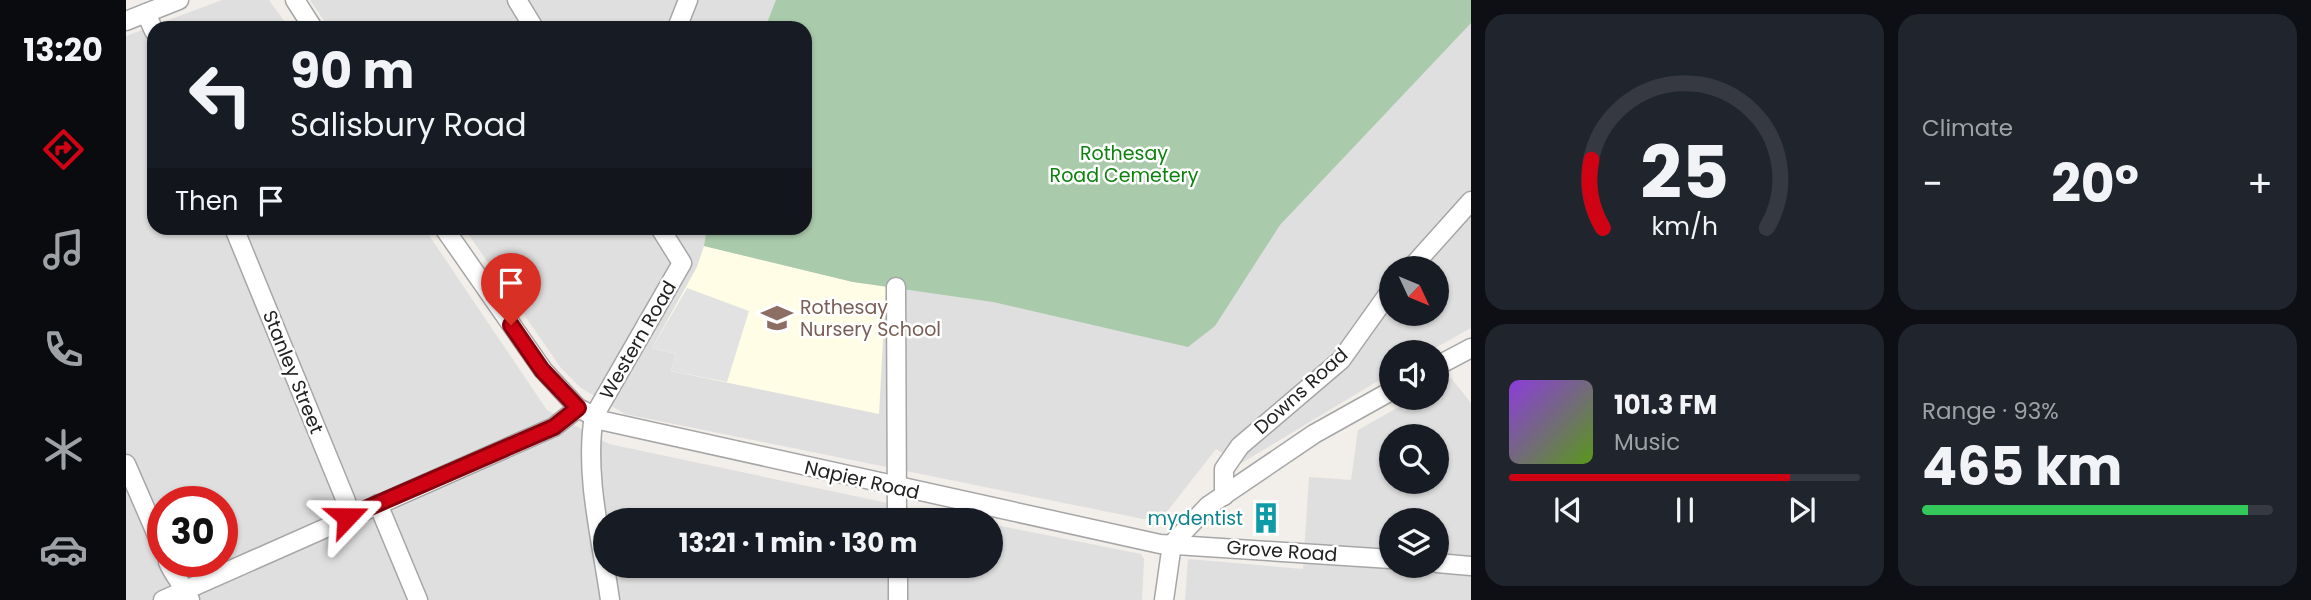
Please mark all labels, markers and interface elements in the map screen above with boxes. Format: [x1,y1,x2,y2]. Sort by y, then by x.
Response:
text: 13:20 [23,27,103,72]
text: 90 m [290,37,414,105]
icon: left [175,49,266,140]
text: Salisbury Road [290,102,527,147]
text: Climate [1922,112,2013,144]
text: 25 [1640,122,1729,223]
icon: directions [39,125,88,174]
park label: Rothesay Road Cemetery [1050,140,1199,189]
text: 20° [2051,147,2139,220]
text: − [1922,157,1943,210]
text: + [2247,157,2273,210]
icon: arrive [252,182,290,220]
text: Then [175,183,238,219]
text: km/h [1651,209,1718,244]
icon: music [39,225,88,274]
pin [481,253,541,325]
north arrow [1379,256,1449,326]
map controls [1379,256,1449,578]
icon: arrive [492,264,530,302]
street label: Western Road [593,276,683,404]
place label: Rothesay Nursery School [800,294,941,343]
school or university icon: Rothesay Nursery School [760,301,794,335]
street label: Stanley Street [256,306,330,438]
icon: phone [39,325,88,374]
button: sound [1379,340,1449,410]
street label: Downs Road [1248,342,1354,440]
text: 101.3 FM [1614,387,1717,423]
text: Range · 93% [1922,395,2059,427]
button: search [1379,424,1449,494]
icon: climate [39,425,88,474]
text: Music [1614,426,1680,458]
text: 465 km [1922,430,2122,503]
street label: Napier Road [802,454,922,506]
position arrow [310,480,384,554]
speed limit sign: 30 [147,486,238,577]
icon: previous [1549,491,1587,529]
icon: pause [1666,491,1704,529]
icon: next [1783,491,1821,529]
building icon: mydentist [1249,501,1283,535]
place label: mydentist [1148,505,1243,532]
button: layers [1379,508,1449,578]
icon: car [39,525,88,574]
text: 13:21 · 1 min · 130 m [679,525,917,561]
street label: Grove Road [1226,534,1338,568]

